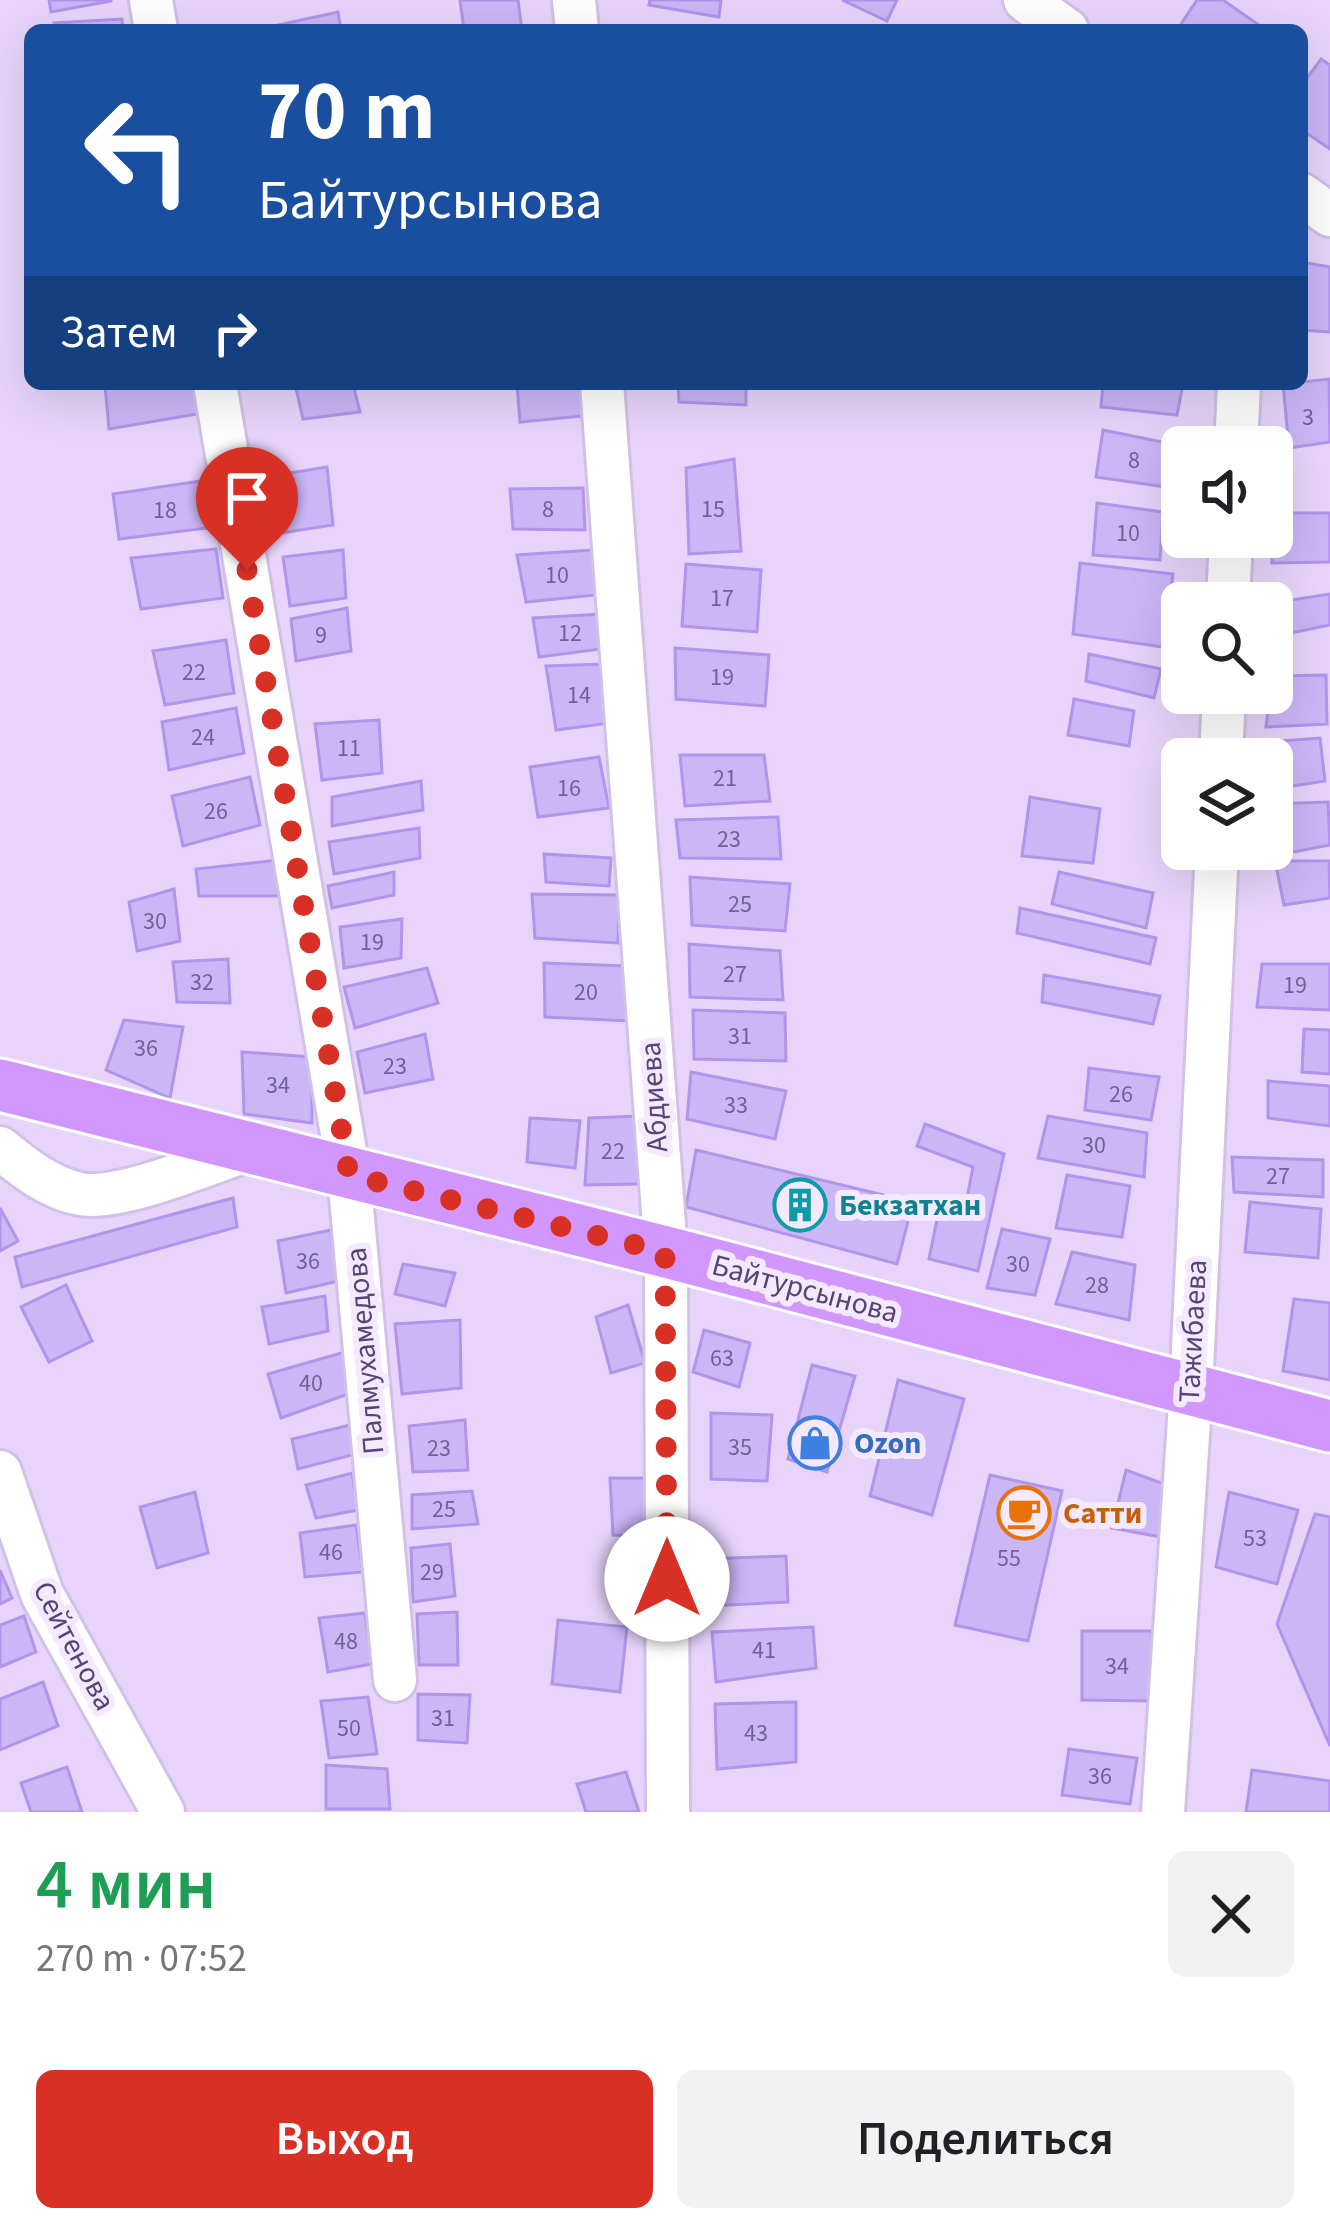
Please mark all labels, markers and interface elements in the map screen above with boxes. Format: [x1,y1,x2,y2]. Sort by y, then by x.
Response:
text: 70 m [258,52,436,172]
icon: left [60,72,216,228]
text: Байтурсынова [258,163,602,240]
icon: right [202,300,268,366]
text: Затем [60,301,178,365]
house number: 3 [1302,400,1314,435]
map controls [1161,426,1293,870]
button: sound [1161,426,1293,558]
house number: 8 [1128,443,1140,478]
pin [196,447,298,570]
icon: arrive [214,465,280,531]
house number: 8 [542,492,554,527]
house number: 15 [701,492,725,527]
house number: 18 [153,493,177,528]
house number: 10 [1116,516,1140,551]
house number: 10 [545,558,569,593]
house number: 17 [710,581,734,616]
button: search [1161,582,1293,714]
house number: 12 [558,616,582,651]
house number: 9 [315,618,327,653]
house number: 22 [182,655,206,690]
house number: 19 [710,660,734,695]
house number: 14 [567,678,591,713]
house number: 24 [191,720,215,755]
house number: 11 [337,731,361,766]
button: layers [1161,738,1293,870]
house number: 21 [713,761,737,796]
house number: 16 [557,771,581,806]
house number: 26 [204,794,228,829]
house number: 23 [717,822,741,857]
house number: 25 [728,887,752,922]
house number: 30 [143,904,167,939]
house number: 19 [360,925,384,960]
house number: 27 [723,957,747,992]
house number: 32 [190,965,214,1000]
house number: 19 [1283,968,1307,1003]
house number: 20 [574,975,598,1010]
house number: 31 [728,1019,752,1054]
house number: 36 [134,1031,158,1066]
street label: Абдиева [629,1040,679,1154]
house number: 23 [383,1049,407,1084]
house number: 34 [266,1068,290,1103]
house number: 26 [1109,1077,1133,1112]
house number: 33 [724,1088,748,1123]
house number: 30 [1082,1128,1106,1163]
house number: 22 [601,1134,625,1169]
house number: 27 [1266,1159,1290,1194]
building icon: Бекзатхан [772,1177,828,1233]
place label: Бекзатхан [839,1184,981,1227]
street label: Байтурсынова [707,1243,903,1335]
house number: 36 [296,1244,320,1279]
street label: Палмухамедова [335,1246,395,1456]
house number: 30 [1006,1247,1030,1282]
street label: Тажибаева [1168,1258,1218,1404]
house number: 28 [1085,1268,1109,1303]
house number: 63 [710,1341,734,1376]
house number: 40 [299,1366,323,1401]
shop icon: Ozon [787,1415,843,1471]
place label: Ozon [854,1422,921,1465]
house number: 35 [728,1430,752,1465]
house number: 23 [427,1431,451,1466]
cafe icon: Сатти [996,1485,1052,1541]
house number: 25 [432,1492,456,1527]
place label: Сатти [1063,1492,1142,1535]
position arrow [604,1516,730,1642]
house number: 53 [1243,1521,1267,1556]
house number: 46 [319,1535,343,1570]
house number: 55 [997,1541,1021,1576]
house number: 29 [420,1555,444,1590]
street label: Сейтенова [22,1574,126,1718]
house number: 48 [334,1624,358,1659]
house number: 41 [752,1633,776,1668]
house number: 34 [1105,1649,1129,1684]
house number: 31 [431,1701,455,1736]
house number: 50 [337,1711,361,1746]
house number: 43 [744,1716,768,1751]
house number: 36 [1088,1759,1112,1794]
text: 4 мин [36,1834,216,1937]
button: close [1168,1851,1294,1977]
text: 270 m · 07:52 [36,1931,247,1987]
button: Выход [36,2070,653,2208]
button: Поделиться [677,2070,1294,2208]

